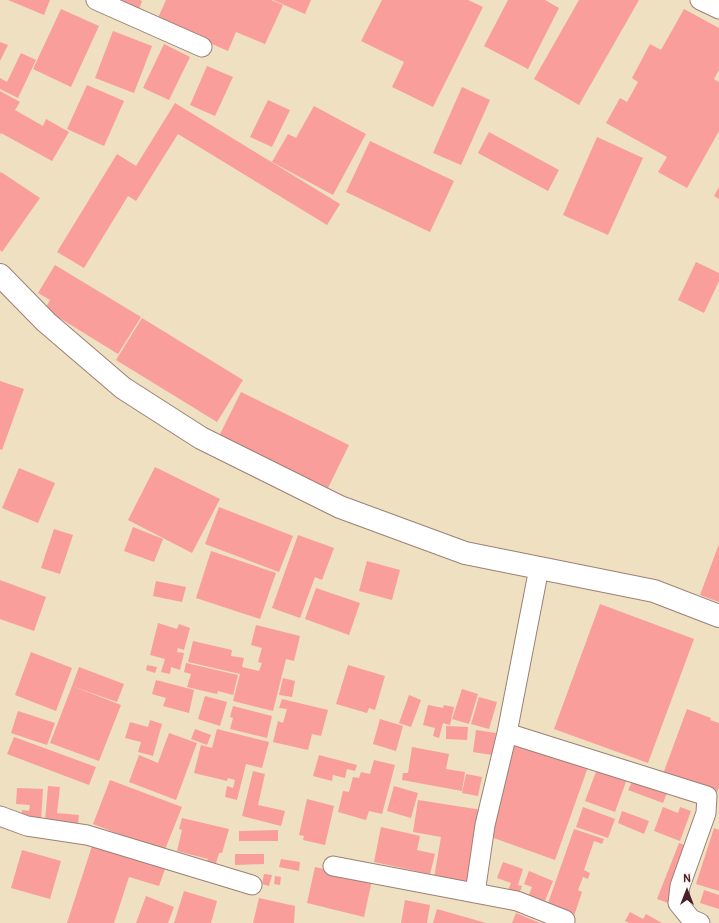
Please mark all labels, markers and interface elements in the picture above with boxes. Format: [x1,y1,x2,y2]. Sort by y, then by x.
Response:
north arrow [667,871,707,911]
text: N [683,872,691,885]

